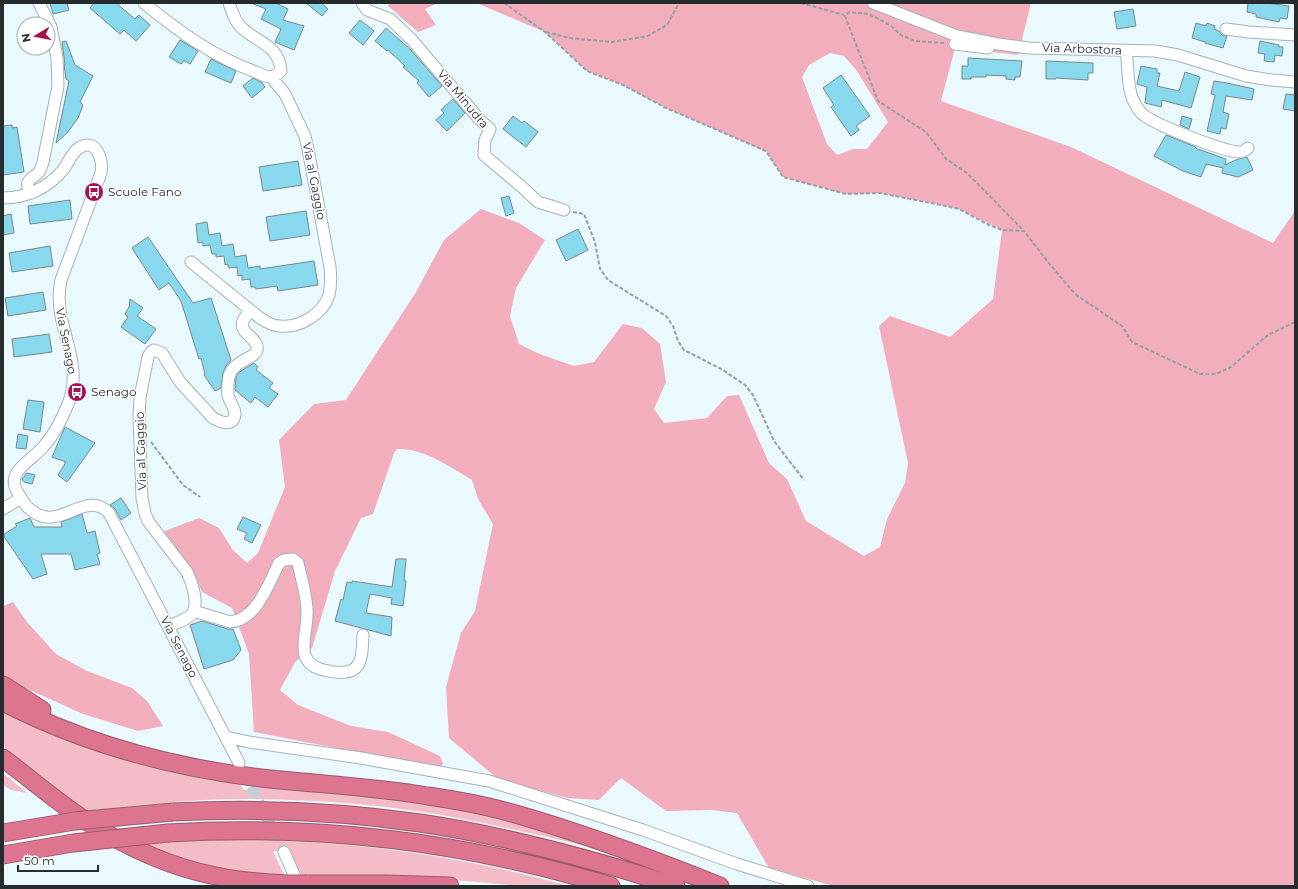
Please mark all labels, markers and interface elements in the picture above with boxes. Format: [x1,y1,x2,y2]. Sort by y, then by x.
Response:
north arrow [16,16,56,56]
text: N [18,32,34,43]
street label: Via Arbostora [1042,40,1122,57]
street label: Via Minudra [434,66,492,131]
street label: Via al Gaggio [300,141,329,221]
bus stop icon: Scuole Fano [83,181,105,203]
place label: Scuole Fano [108,184,181,199]
street label: Via Senago [53,306,80,375]
bus stop icon: Senago [66,381,88,403]
place label: Senago [91,384,137,399]
street label: Via al Gaggio [132,411,149,491]
street label: Via Senago [158,613,201,680]
scale bar [18,847,98,873]
text: 50 m [24,853,55,868]

